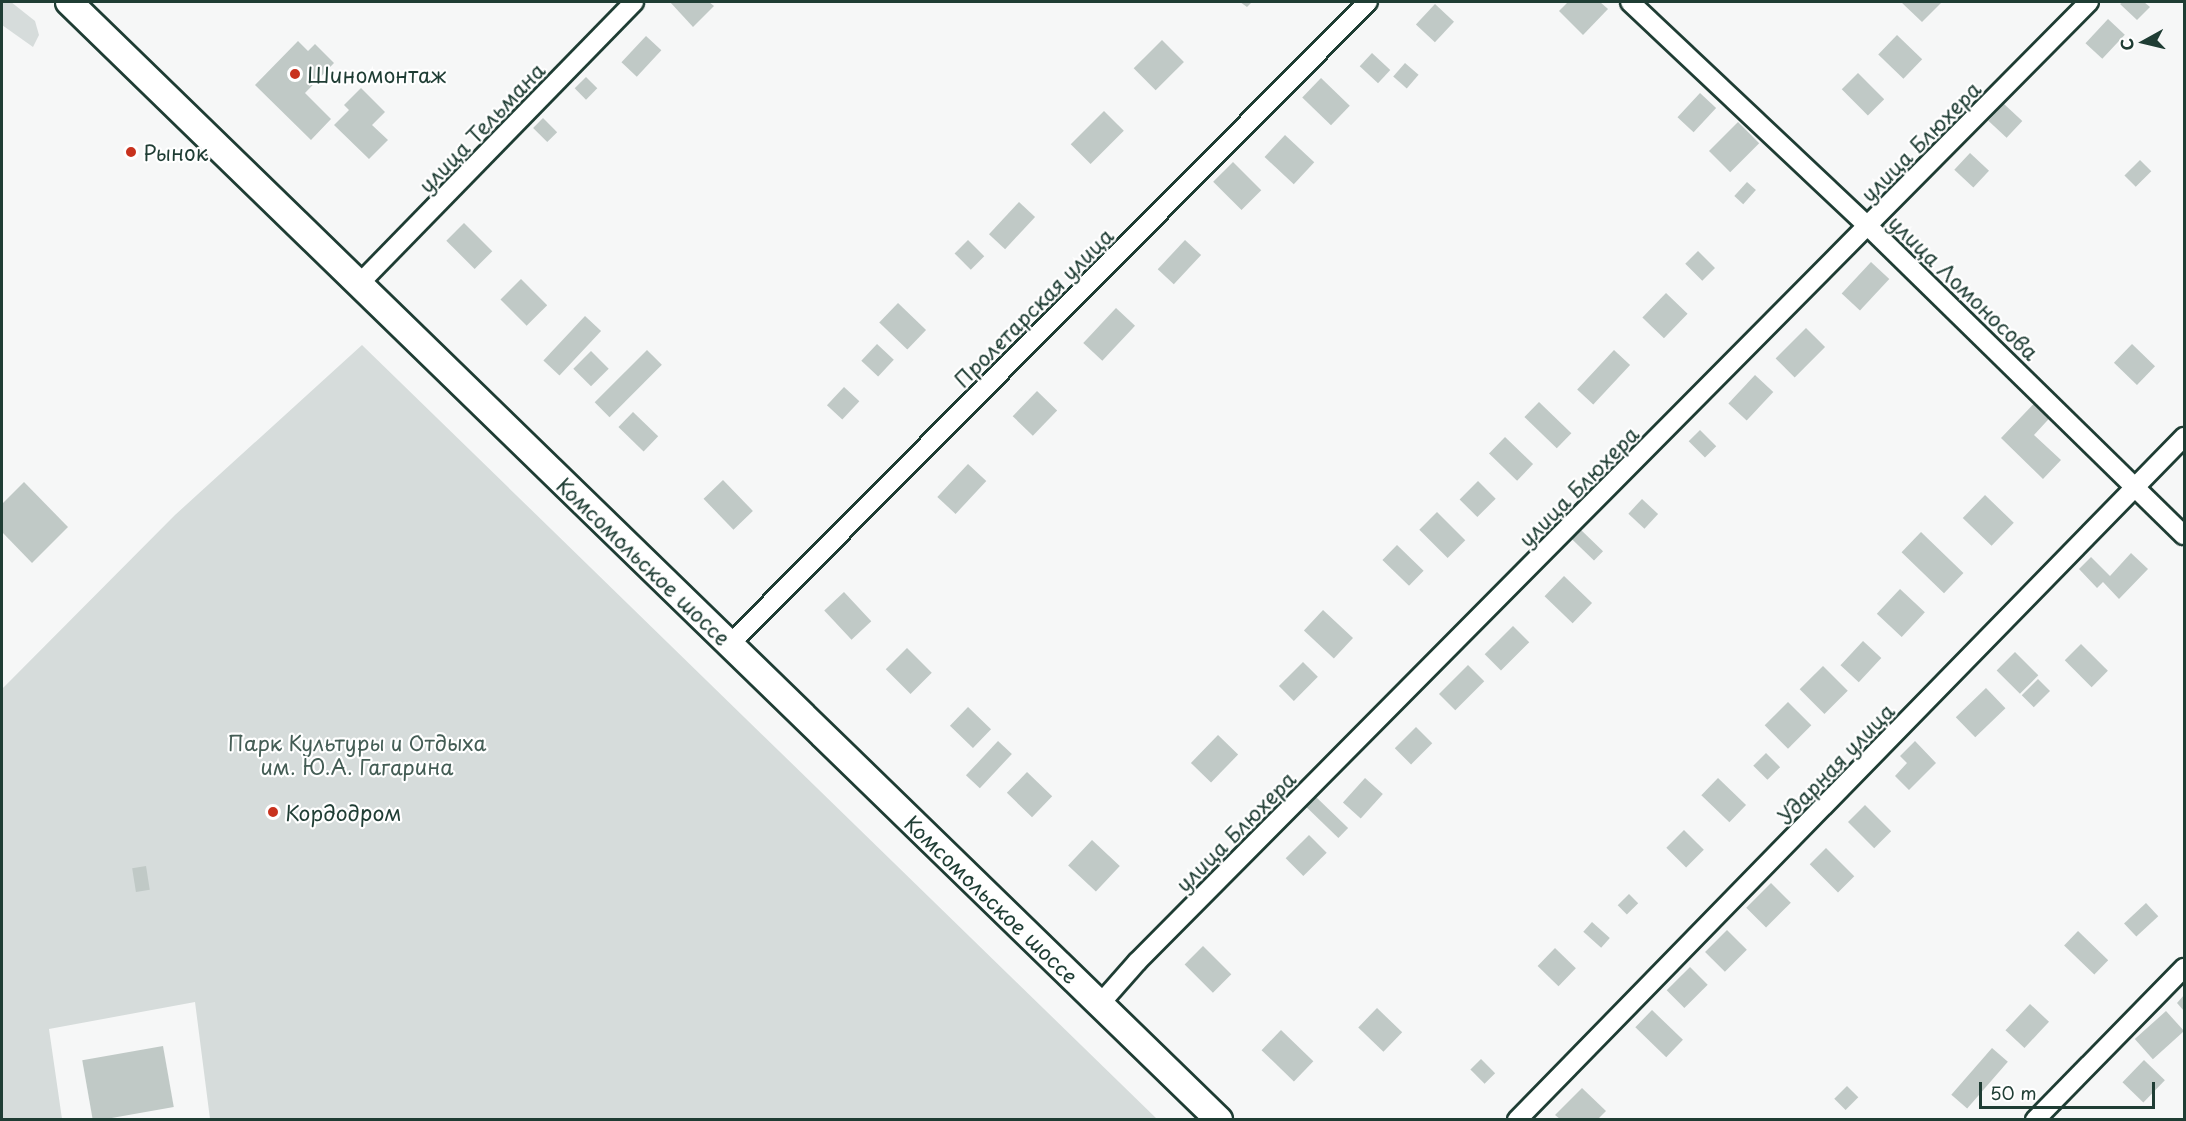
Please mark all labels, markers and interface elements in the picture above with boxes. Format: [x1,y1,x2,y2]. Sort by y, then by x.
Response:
north arrow [2114,12,2174,72]
text: С [2113,37,2139,52]
street label: улица Тельмана [412,56,550,198]
place label: Шиномонтаж [307,61,446,87]
marker: Шиномонтаж [288,67,302,81]
street label: улица Блюхера [1854,75,1986,207]
place label: Рынок [143,139,208,165]
marker: Рынок [124,145,138,159]
street label: улица Ломоносова [1884,209,2044,365]
street label: Пролетарская улица [948,222,1118,392]
street label: улица Блюхера [1512,420,1644,552]
street label: Комсомольское шоссе [552,472,736,650]
street label: Ударная улица [1771,697,1899,829]
park label: Парк Культуры и Отдыха им. Ю.А. Гагарина [226,729,488,779]
street label: улица Блюхера [1169,765,1301,897]
place label: Кордодром [285,799,402,825]
marker: Кордодром [266,805,280,819]
street label: Комсомольское шоссе [900,810,1084,988]
scale bar [1982,1070,2158,1108]
text: 50 m [1990,1079,2037,1106]

